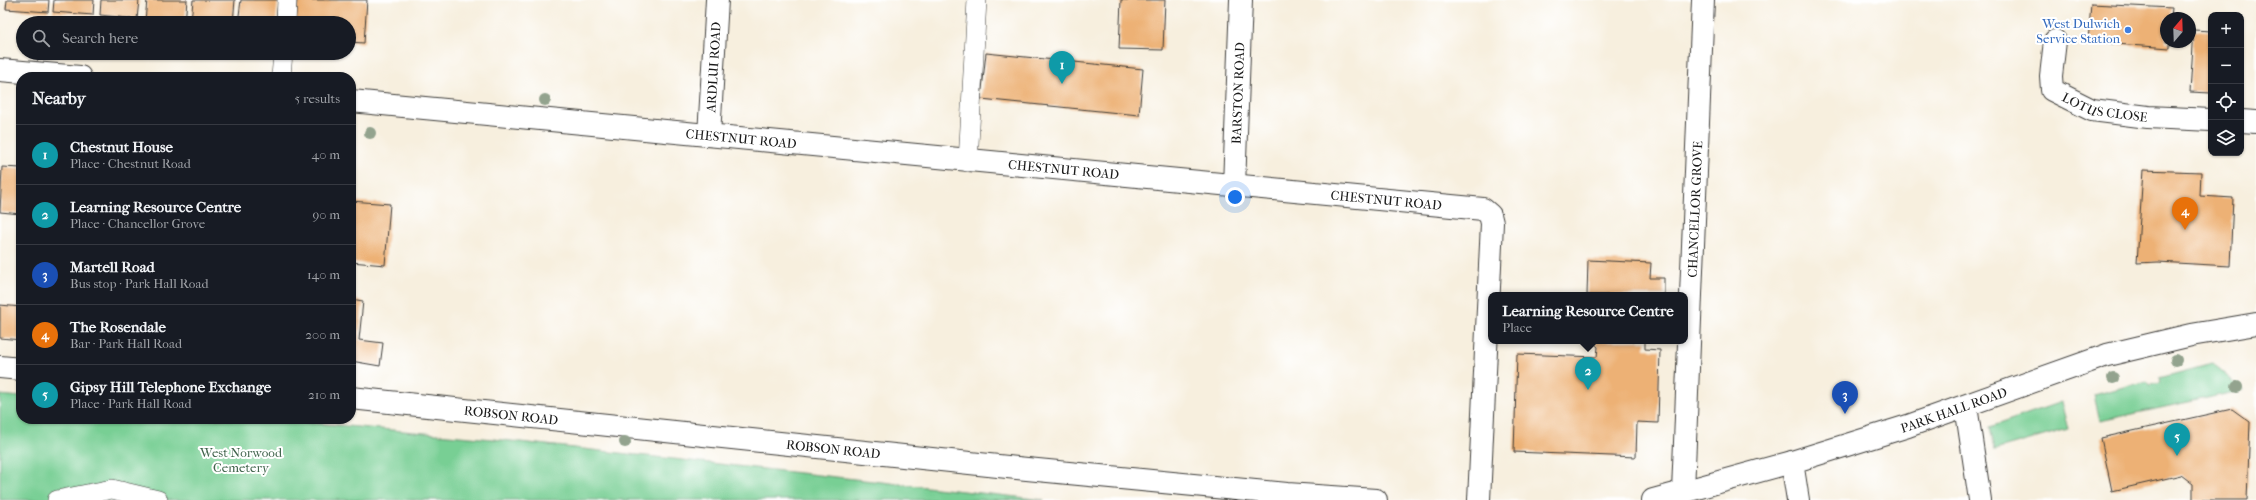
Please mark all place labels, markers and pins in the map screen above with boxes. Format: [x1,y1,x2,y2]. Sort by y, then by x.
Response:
place label: West Dulwich Service Station [2036,16,2121,46]
marker: West Dulwich Service Station [2123,25,2133,35]
pin: 1 [1049,51,1075,84]
pin: 4 [2172,197,2198,230]
pin: 2 [1575,357,1601,390]
pin: 3 [1832,381,1858,414]
pin: 5 [2164,423,2190,456]

